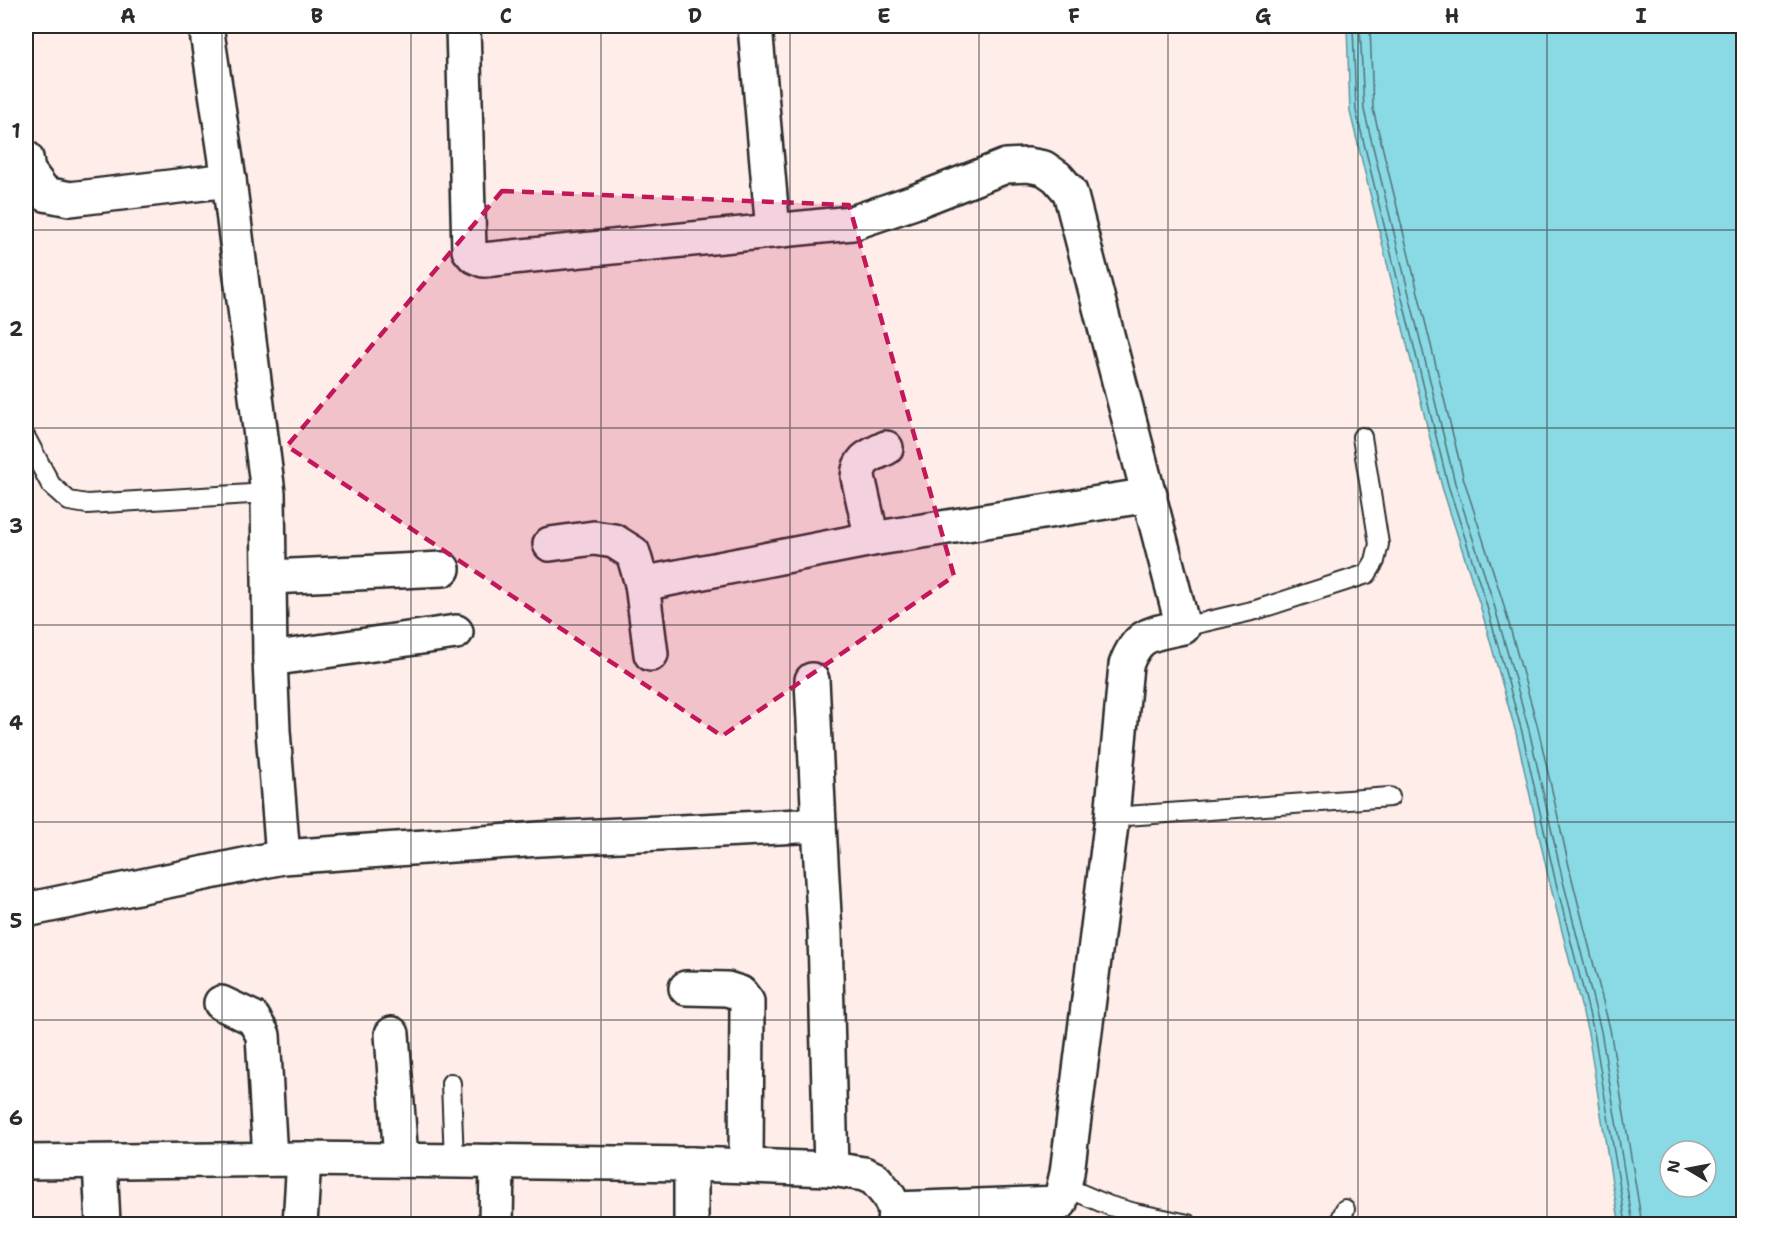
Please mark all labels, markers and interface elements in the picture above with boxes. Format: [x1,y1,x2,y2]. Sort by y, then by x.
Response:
text: A [120,3,136,29]
text: B [311,3,323,29]
text: C [500,3,512,29]
text: D [688,3,702,29]
text: E [877,3,891,29]
text: F [1068,3,1080,29]
text: G [1255,3,1271,29]
text: H [1445,3,1459,29]
text: I [1635,3,1647,29]
text: 1 [11,118,21,144]
text: 2 [9,316,23,342]
text: 3 [9,513,23,539]
text: 4 [9,710,23,736]
text: 5 [10,908,22,934]
text: 6 [9,1105,23,1131]
north arrow [1658,1139,1718,1199]
text: N [1662,1158,1685,1175]

